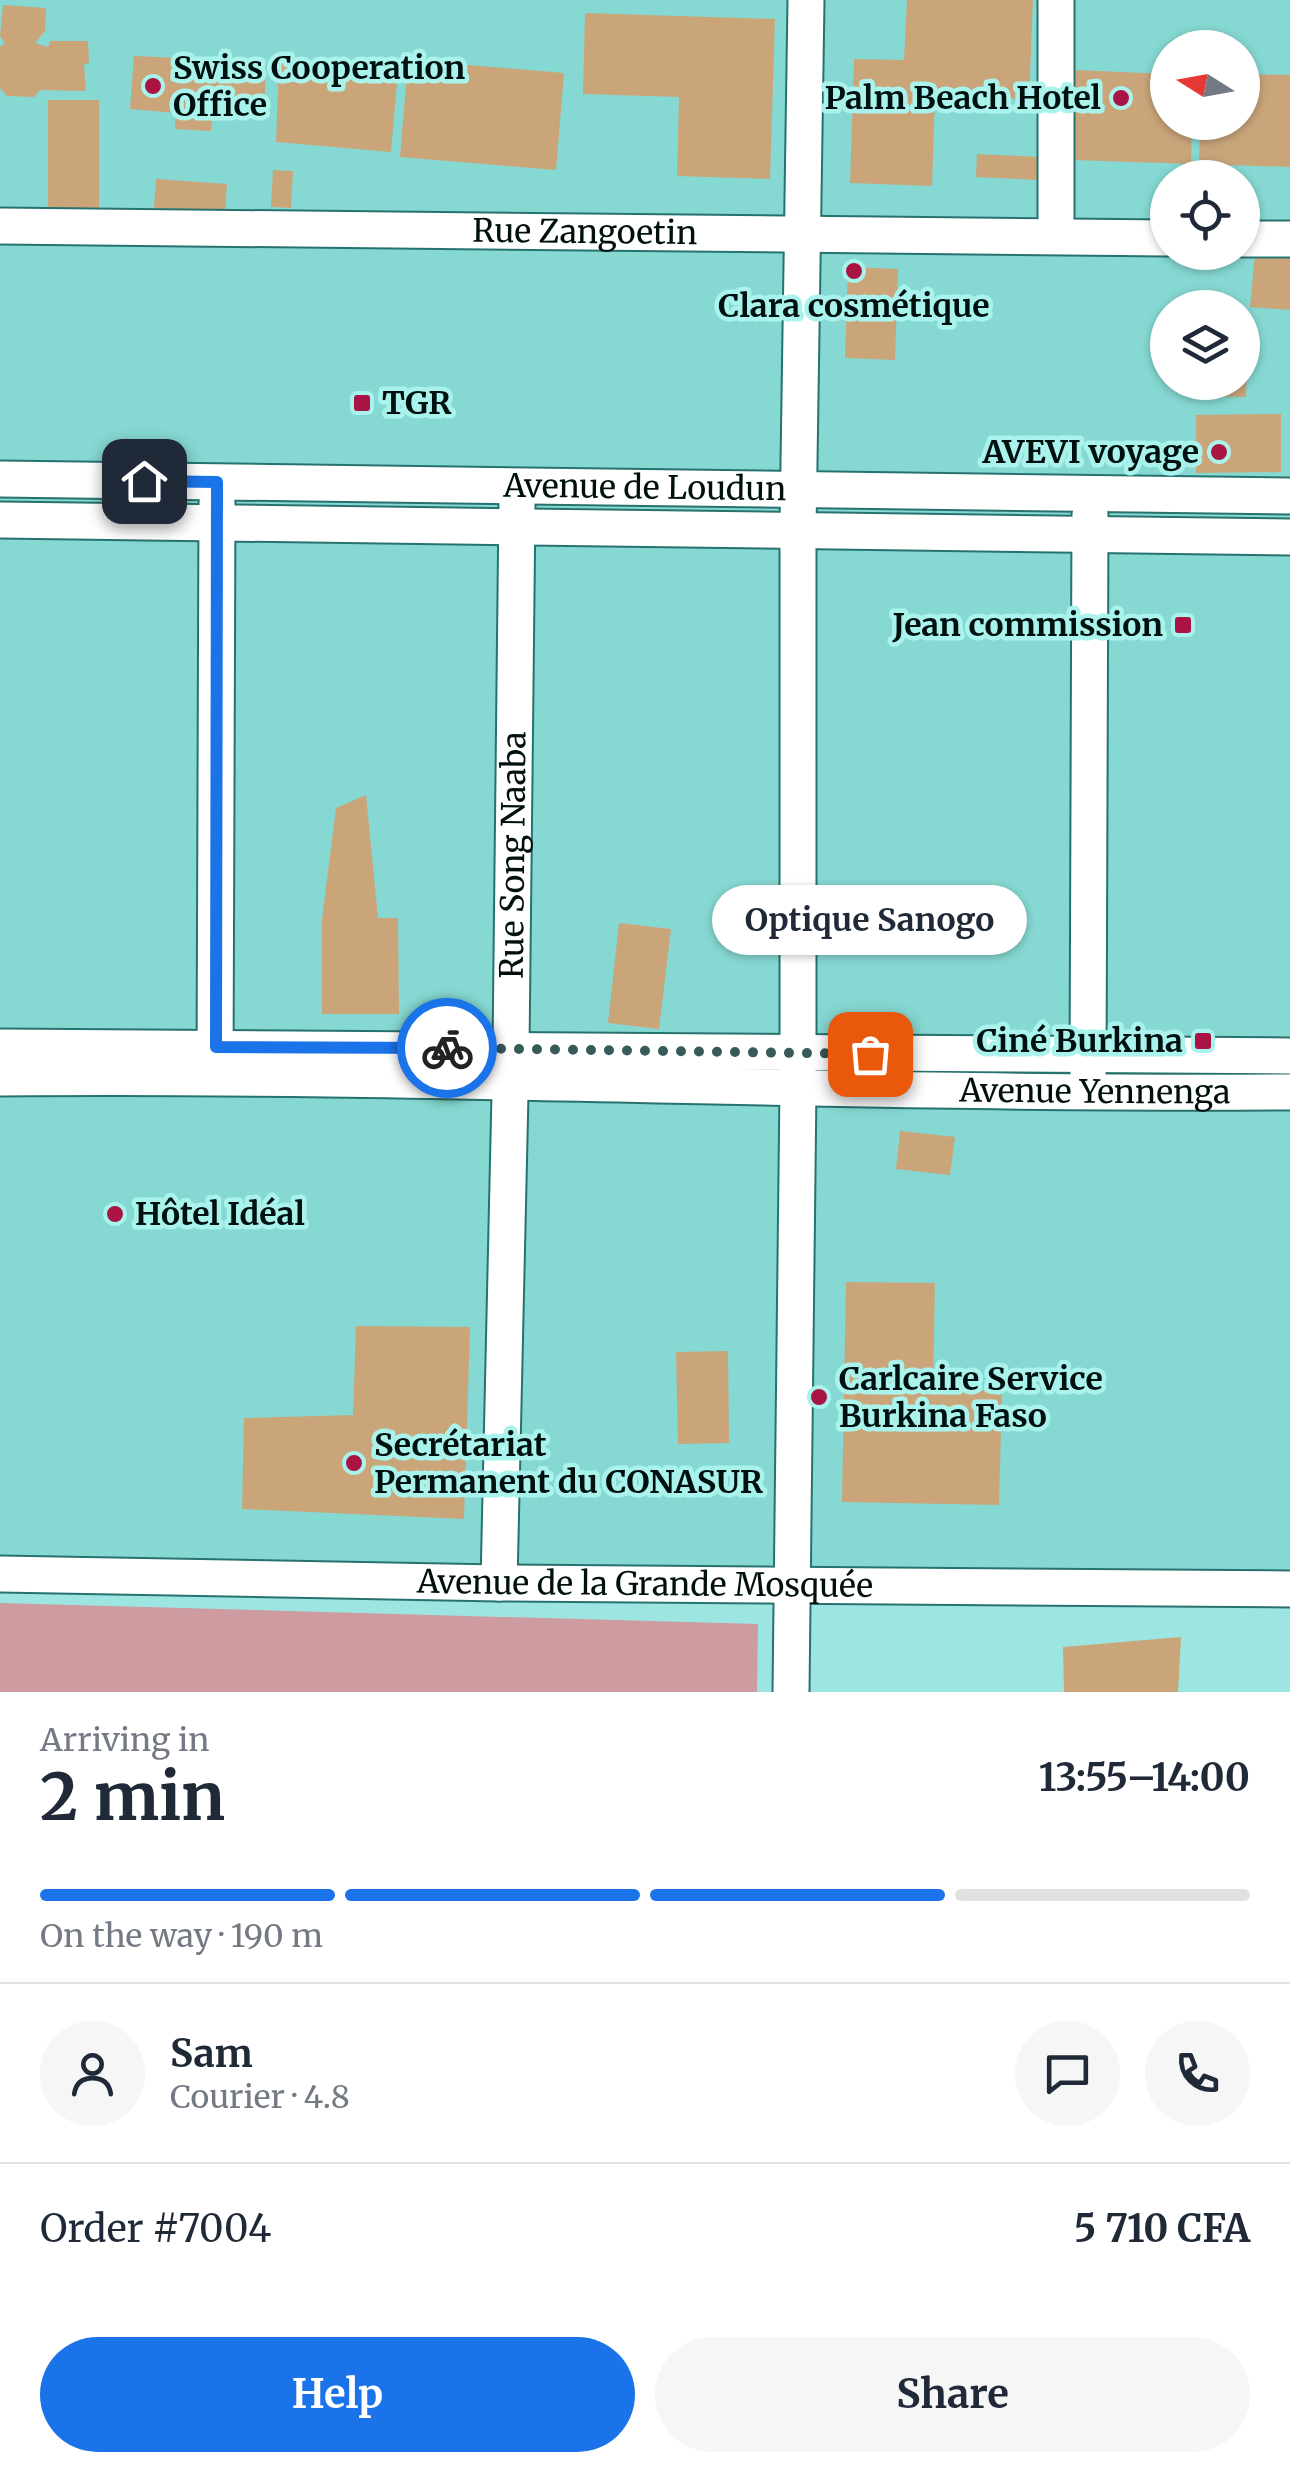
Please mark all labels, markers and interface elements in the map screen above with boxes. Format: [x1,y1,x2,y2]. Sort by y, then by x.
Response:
north arrow [1150,30,1260,140]
map controls [1150,30,1260,400]
place label: Swiss Cooperation Office [173,48,466,125]
marker: Swiss Cooperation Office [142,75,164,97]
place label: Palm Beach Hotel [824,78,1101,118]
marker: Palm Beach Hotel [1110,87,1132,109]
button: locate [1150,160,1260,270]
street label: Rue Zangoetin [472,211,698,253]
marker: Clara cosmétique [843,260,865,282]
place label: Clara cosmétique [718,286,990,326]
button: layers [1150,290,1260,400]
place label: TGR [382,383,452,423]
marker: TGR [351,392,373,414]
place label: AVEVI voyage [981,432,1199,472]
pin [102,439,187,524]
marker: AVEVI voyage [1208,441,1230,463]
icon: home [117,454,172,509]
street label: Avenue de Loudun [502,466,787,509]
place label: Jean commission [891,605,1163,645]
marker: Jean commission [1172,614,1194,636]
street label: Rue Song Naaba [492,731,534,979]
callout: Optique Sanogo [712,884,1028,954]
text: Optique Sanogo [745,900,994,940]
courier [397,998,497,1098]
pin [828,1012,913,1097]
icon: bike [420,1021,475,1076]
place label: Ciné Burkina [977,1021,1183,1061]
icon: bag [843,1027,898,1082]
marker: Ciné Burkina [1192,1030,1214,1052]
street label: Avenue Yennenga [958,1070,1230,1112]
place label: Hôtel Idéal [135,1194,305,1234]
marker: Hôtel Idéal [104,1203,126,1225]
place label: Carlcaire Service Burkina Faso [839,1359,1103,1436]
marker: Carlcaire Service Burkina Faso [808,1386,830,1408]
place label: Secrétariat Permanent du CONASUR [374,1425,764,1502]
marker: Secrétariat Permanent du CONASUR [343,1452,365,1474]
street label: Avenue de la Grande Mosquée [415,1562,873,1606]
text: Arriving in [40,1720,209,1760]
text: 13:55–14:00 [1039,1754,1250,1801]
text: 2 min [40,1756,225,1838]
text: On the way · 190 m [40,1916,323,1956]
button: person [40,2021,145,2126]
button: chat [1015,2021,1120,2126]
button: phone [1145,2021,1250,2126]
text: Sam [170,2030,253,2077]
text: Courier · 4.8 [170,2077,350,2117]
text: Order #7004 [40,2205,271,2252]
text: 5 710 CFA [1074,2205,1250,2252]
button: Help [40,2337,635,2452]
button: Share [655,2337,1250,2452]

